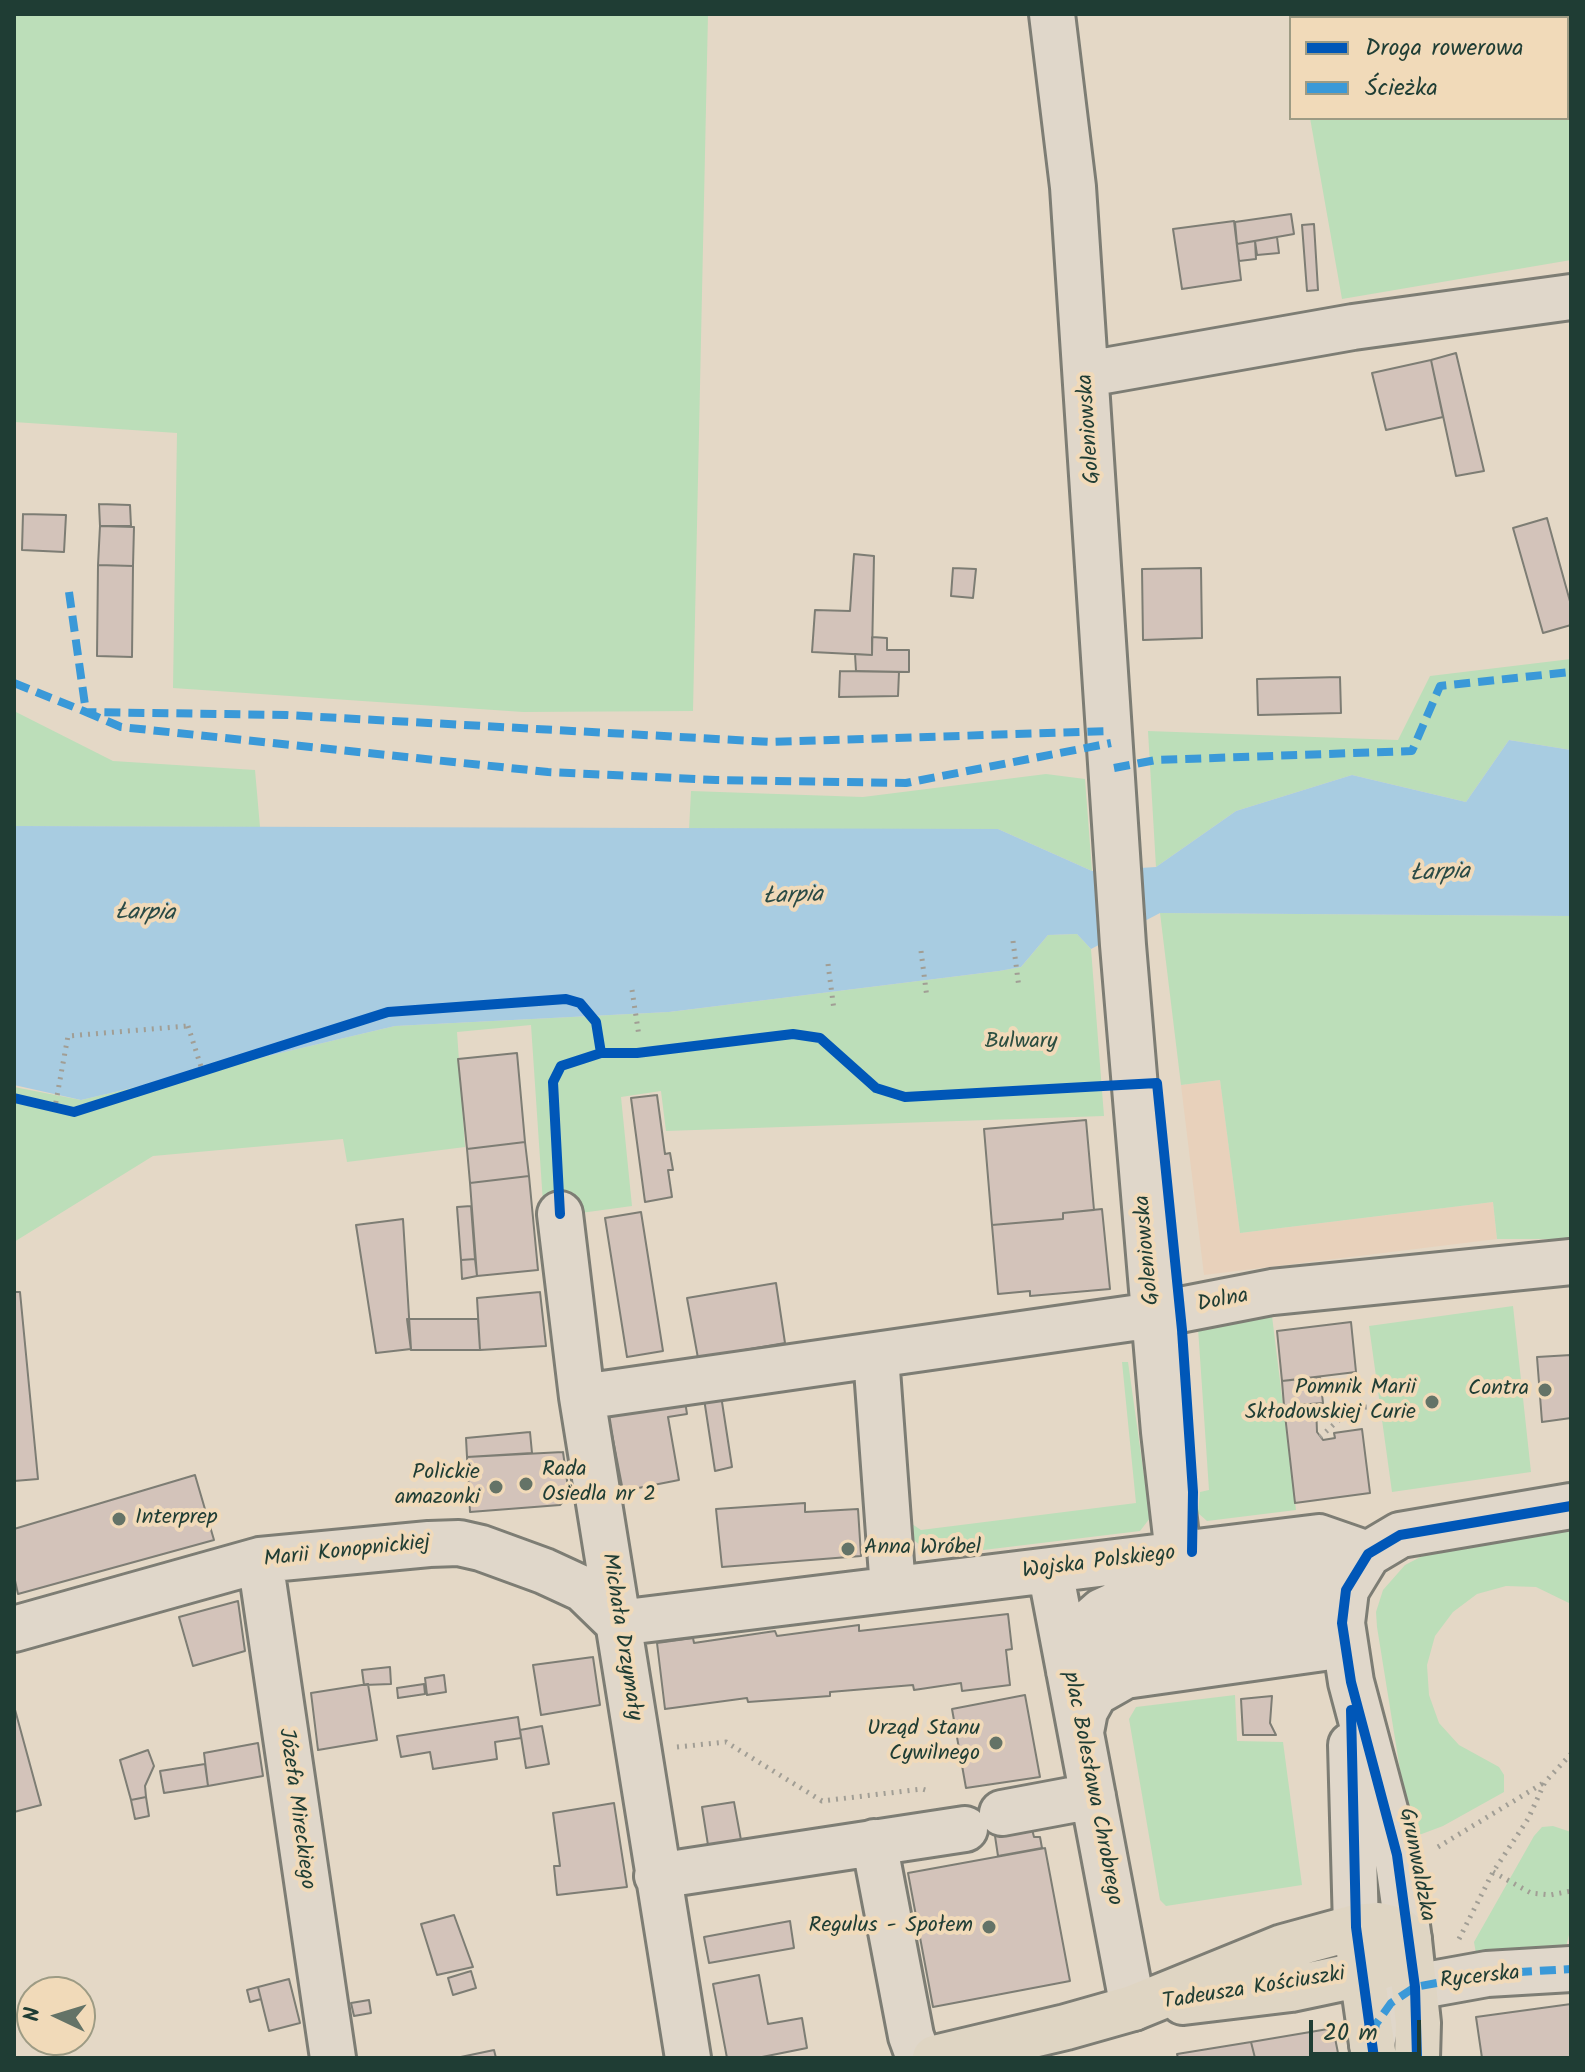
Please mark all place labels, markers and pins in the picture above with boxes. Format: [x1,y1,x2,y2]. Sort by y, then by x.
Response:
place label: Pomnik Marii Skłodowskiej Curie [1245,1376,1416,1428]
place label: Contra [1468,1377,1529,1403]
marker: Contra [1536,1381,1554,1399]
marker: Pomnik Marii Skłodowskiej Curie [1423,1393,1441,1411]
place label: Rada Osiedla nr 2 [542,1458,656,1510]
place label: Polickie amazonki [395,1461,480,1512]
marker: Rada Osiedla nr 2 [517,1475,535,1493]
marker: Polickie amazonki [487,1478,505,1496]
place label: Interprep [135,1506,217,1532]
marker: Interprep [110,1510,128,1528]
place label: Anna Wróbel [864,1536,981,1562]
marker: Anna Wróbel [839,1540,857,1558]
place label: Urząd Stanu Cywilnego [867,1717,980,1768]
marker: Urząd Stanu Cywilnego [987,1734,1005,1752]
place label: Regulus - Społem [809,1914,973,1940]
marker: Regulus - Społem [980,1918,998,1936]

